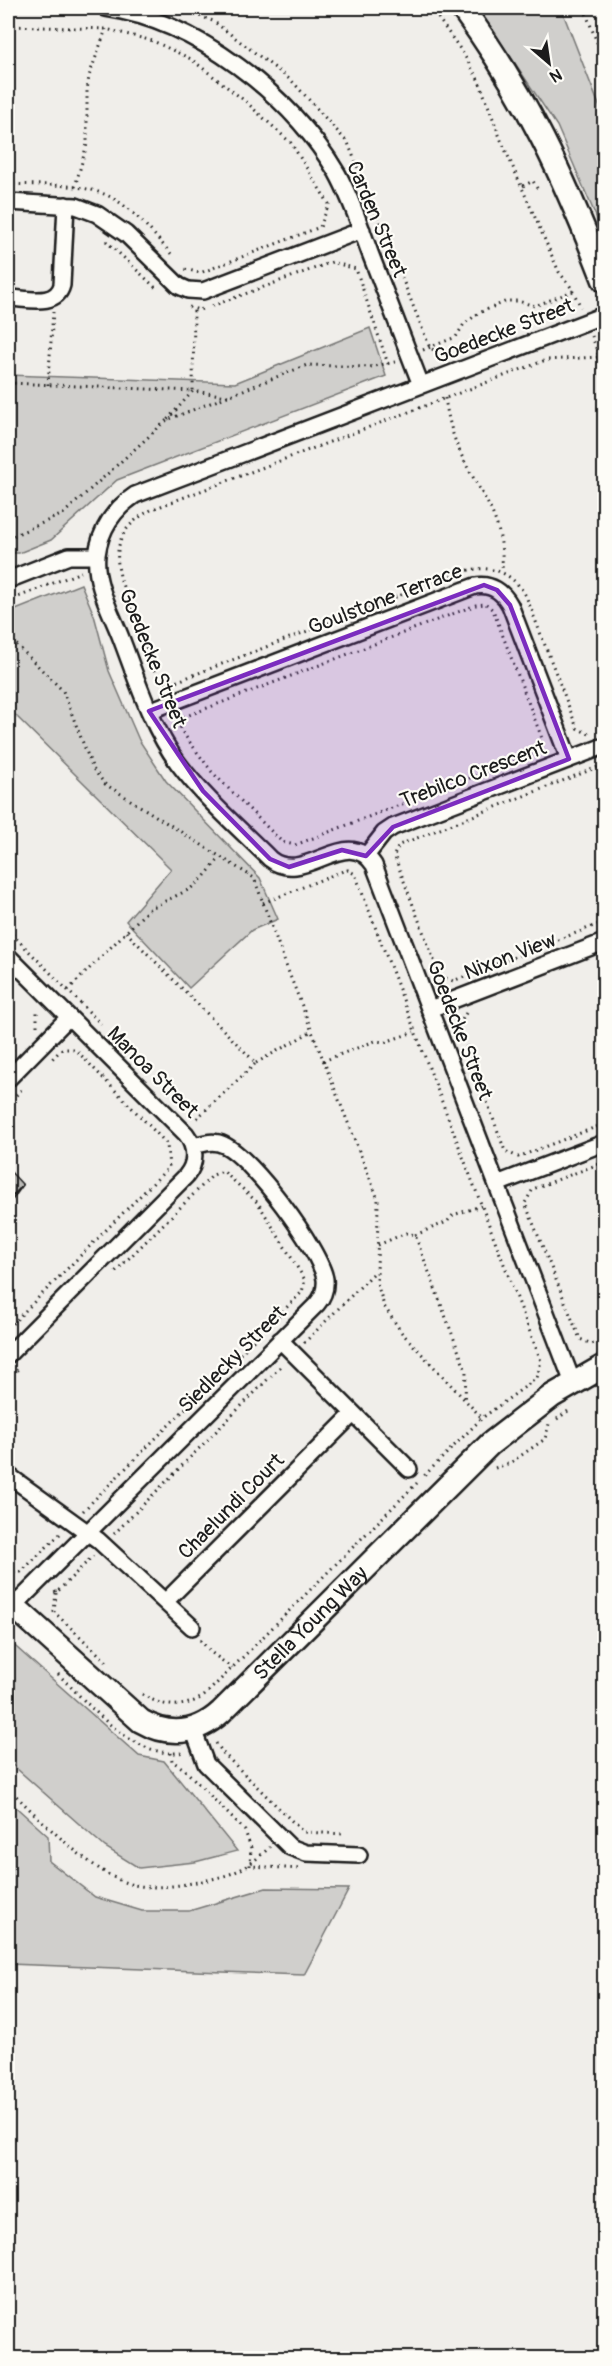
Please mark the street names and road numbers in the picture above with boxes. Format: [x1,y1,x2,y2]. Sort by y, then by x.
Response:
street label: Carden Street [340,157,413,282]
street label: Goedecke Street [430,292,578,371]
street label: Goulstone Terrace [304,557,467,641]
street label: Goedecke Street [112,585,193,732]
street label: Trebilco Crescent [396,734,551,815]
street label: Nixon View [460,927,560,986]
street label: Goedecke Street [420,956,499,1104]
street label: Manoa Street [101,1021,205,1124]
street label: Siedlecky Street [173,1299,292,1419]
street label: Chaelundi Court [172,1447,291,1565]
street label: Stella Young Way [248,1560,374,1686]

